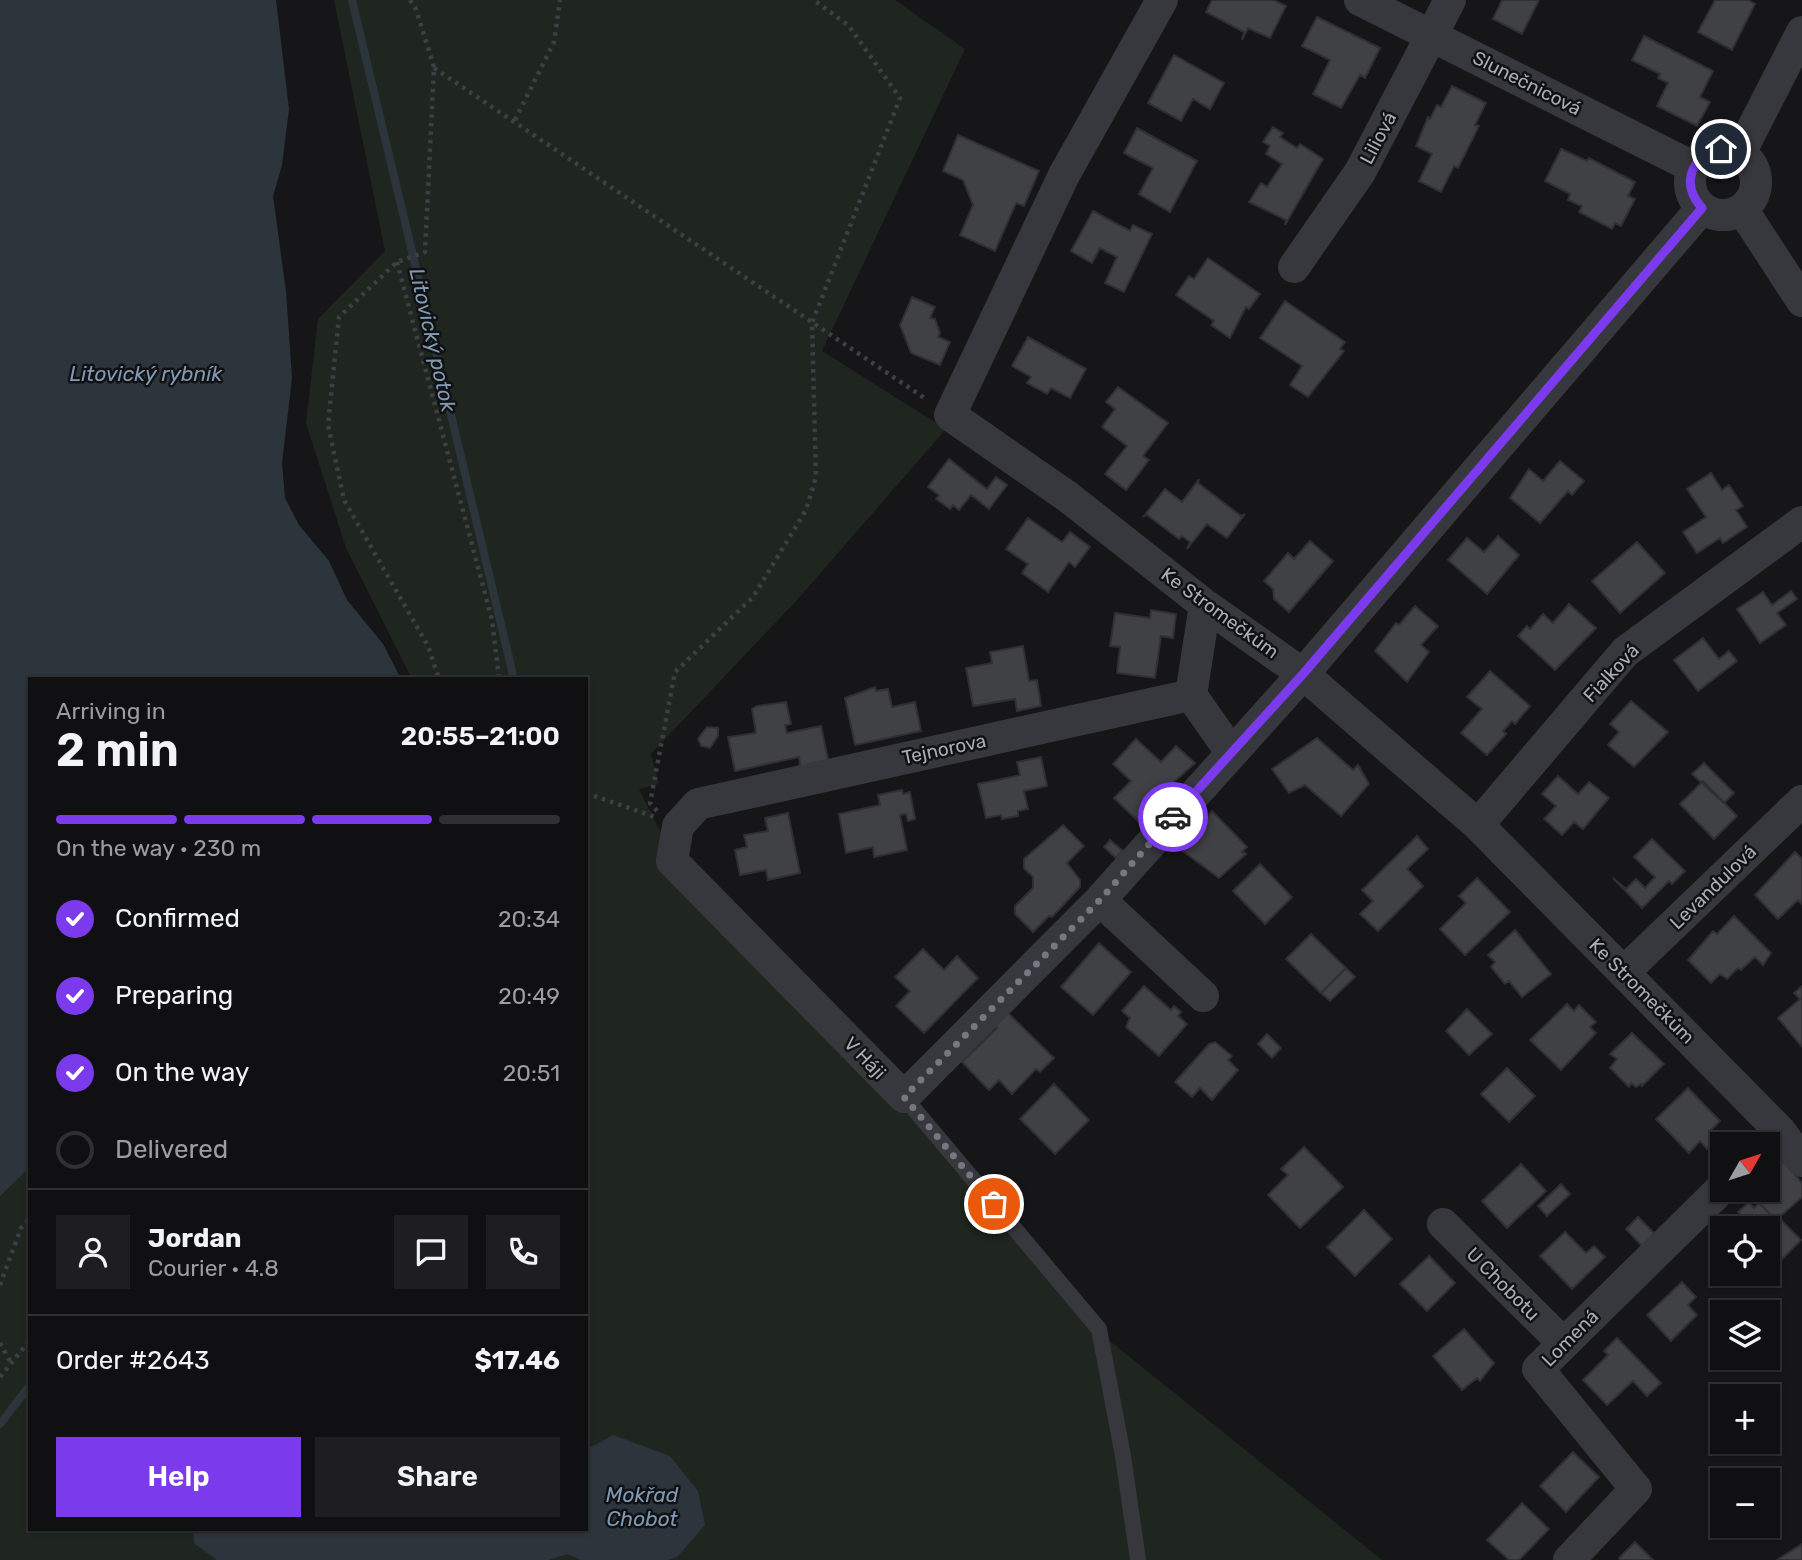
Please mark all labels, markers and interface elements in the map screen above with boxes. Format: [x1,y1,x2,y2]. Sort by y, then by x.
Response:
street label: Slunečnicová [1469,46,1585,120]
street label: Liliová [1355,108,1401,168]
pin [1691,119,1751,179]
icon: home [1702,130,1740,168]
water label: Litovický potok [404,266,462,416]
water label: Litovický rybník [70,361,224,386]
street label: Ke Stromečkům [1157,563,1283,663]
street label: Fialková [1578,639,1644,707]
text: Arriving in [56,697,166,725]
text: 20:55–21:00 [401,721,560,752]
text: 2 min [56,723,179,778]
street label: Tejnorova [900,729,988,769]
courier [1138,782,1208,852]
icon: car [1154,798,1192,836]
text: On the way · 230 m [56,834,261,862]
street label: Levandulová [1665,840,1761,934]
icon: check [56,900,94,938]
text: Confirmed [115,903,240,934]
text: 20:34 [498,905,560,933]
street label: Ke Stromečkům [1585,934,1699,1048]
icon: check [56,977,94,1015]
text: Preparing [115,980,233,1011]
text: 20:49 [498,982,560,1010]
street label: V Háji [839,1032,891,1084]
icon: check [56,1054,94,1092]
text: On the way [115,1057,249,1088]
text: 20:51 [503,1059,560,1087]
north arrow [1710,1132,1780,1202]
map controls [1710,1132,1780,1538]
text: Delivered [115,1134,228,1165]
pin [964,1174,1024,1234]
icon: bag [975,1185,1013,1223]
button: person [56,1215,130,1289]
button: chat [394,1215,468,1289]
button: phone [486,1215,560,1289]
button: locate [1710,1216,1780,1286]
text: Jordan [148,1223,241,1254]
street label: U Chobotu [1462,1243,1544,1325]
text: Courier · 4.8 [148,1254,279,1282]
button: layers [1710,1300,1780,1370]
street label: Lomená [1537,1305,1603,1371]
text: Order #2643 [56,1345,210,1376]
text: $17.46 [474,1345,560,1376]
button: + [1710,1384,1780,1454]
button: Help [56,1437,301,1517]
button: Share [315,1437,560,1517]
button: − [1710,1468,1780,1538]
water label: Mokřad Chobot [606,1482,679,1531]

